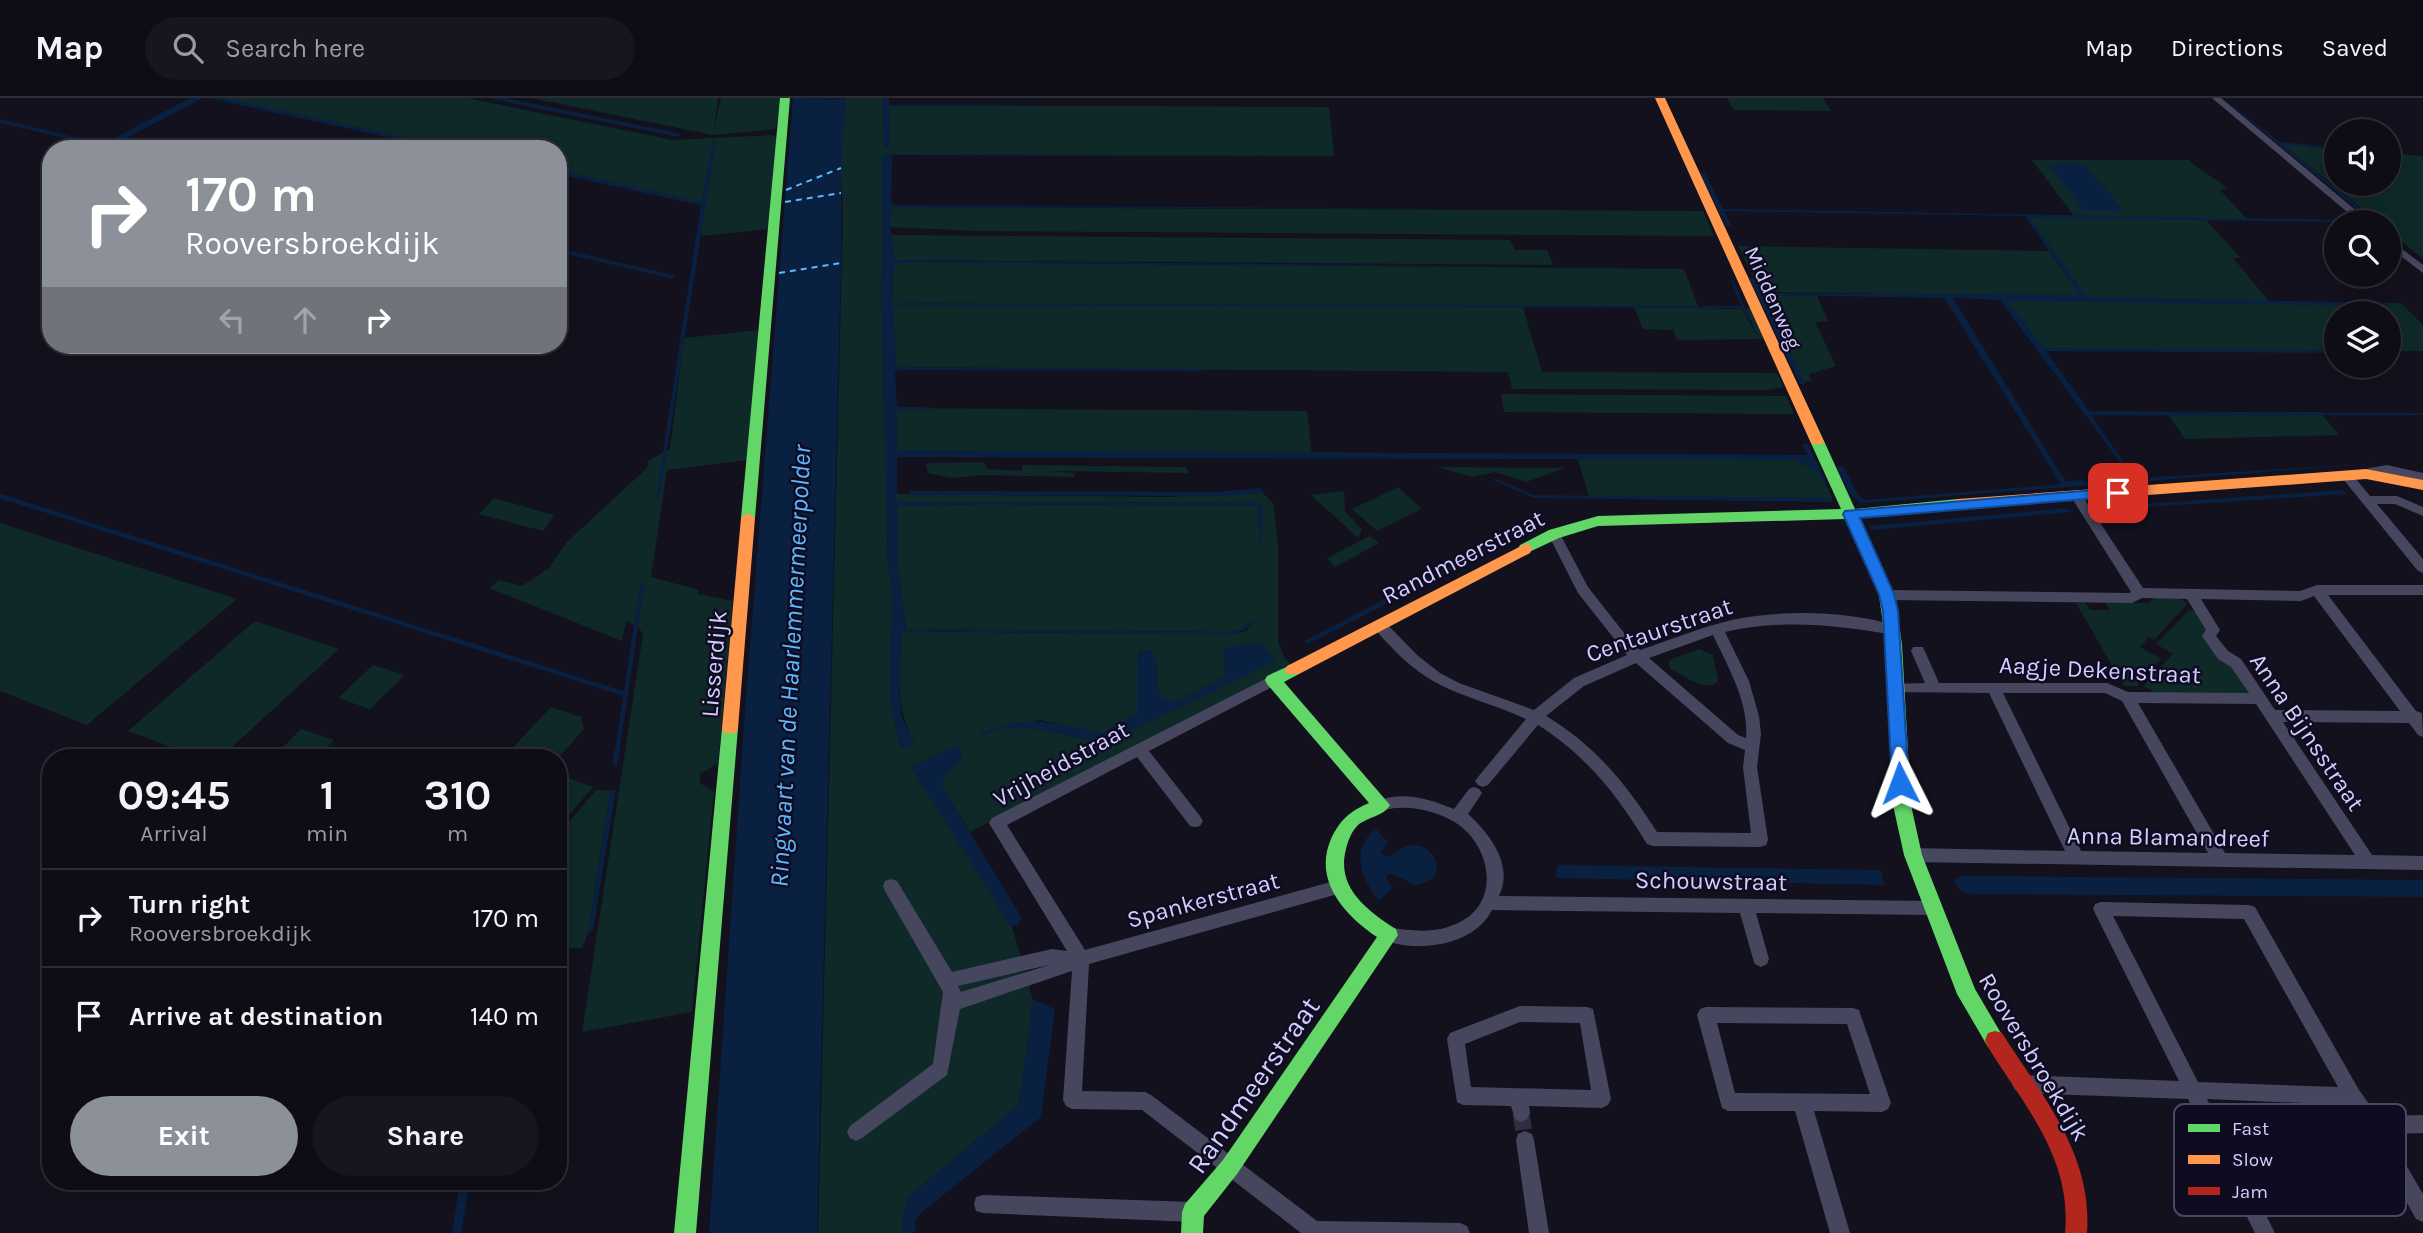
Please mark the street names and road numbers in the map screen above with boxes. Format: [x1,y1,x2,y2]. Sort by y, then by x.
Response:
street label: Middenweg [1740,243,1806,353]
street label: Randmeerstraat [1377,504,1549,610]
street label: Centaurstraat [1582,592,1736,668]
street label: Lisserdijk [695,609,733,719]
street label: Anna Bijnsstraat [2244,648,2370,816]
street label: Aagje Dekenstraat [1998,651,2202,689]
street label: Vrijheidstraat [988,715,1134,813]
street label: Anna Blamandreef [2067,821,2270,853]
street label: Spankerstraat [1124,866,1282,934]
street label: Schouwstraat [1635,866,1787,896]
street label: Rooversbroekdijk [1973,968,2095,1146]
street label: Randmeerstraat [1180,991,1327,1180]

